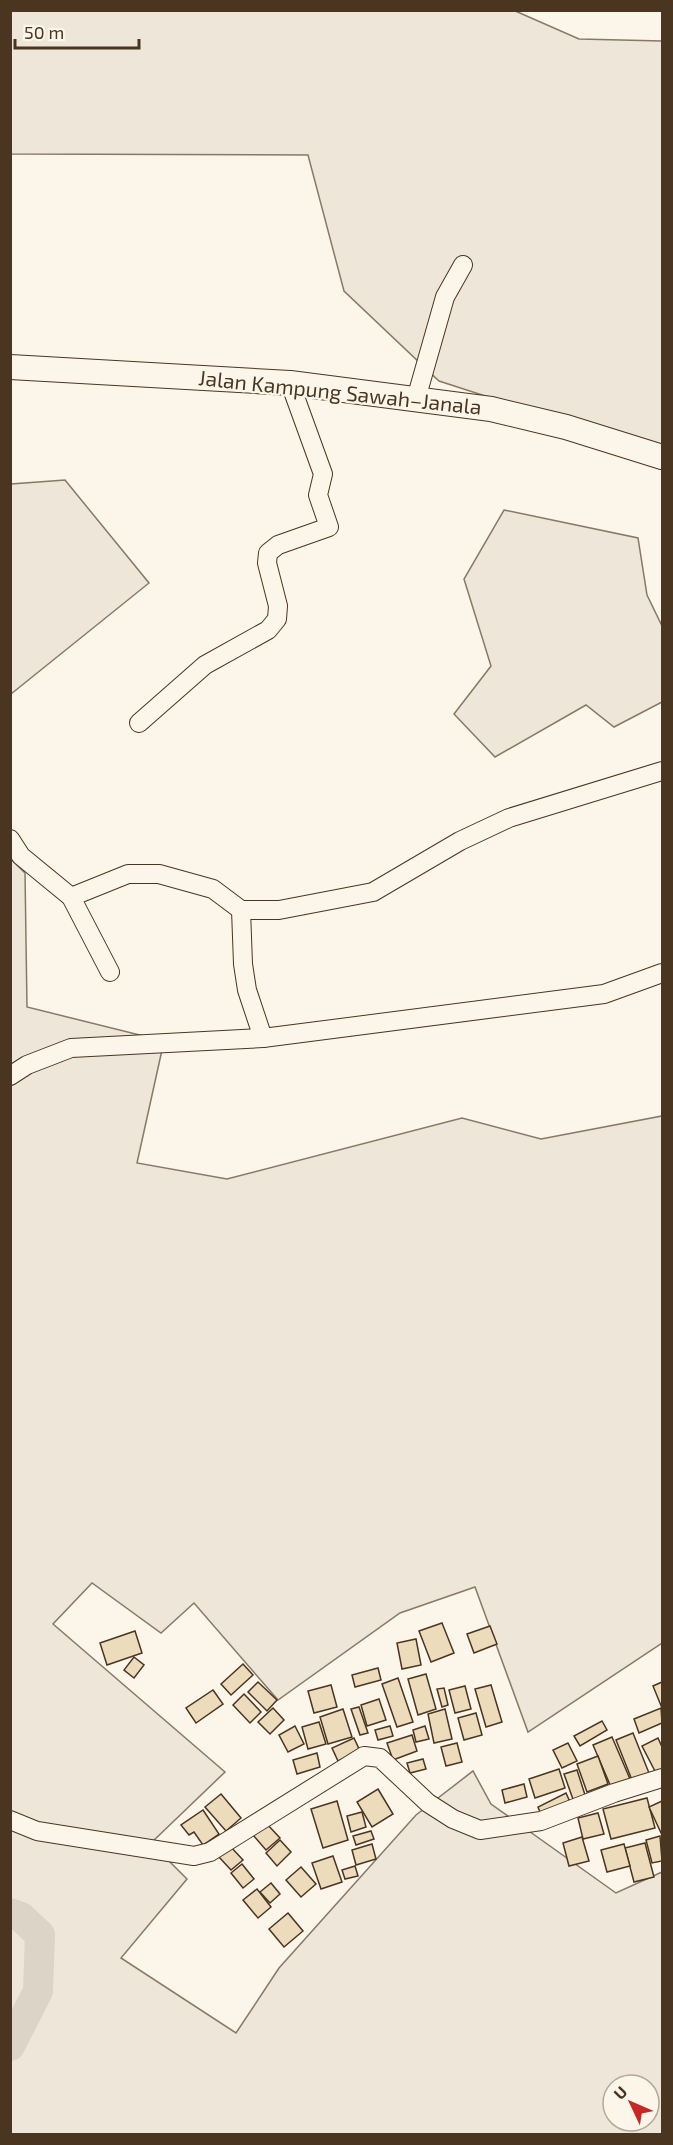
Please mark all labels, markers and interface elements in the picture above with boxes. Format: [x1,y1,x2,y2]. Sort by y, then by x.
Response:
scale bar [15,12,140,50]
text: 50 m [24,21,64,43]
street label: Jalan Kampung Sawah–Janala [197,364,483,419]
north arrow [601,2073,661,2133]
text: U [609,2082,630,2103]

